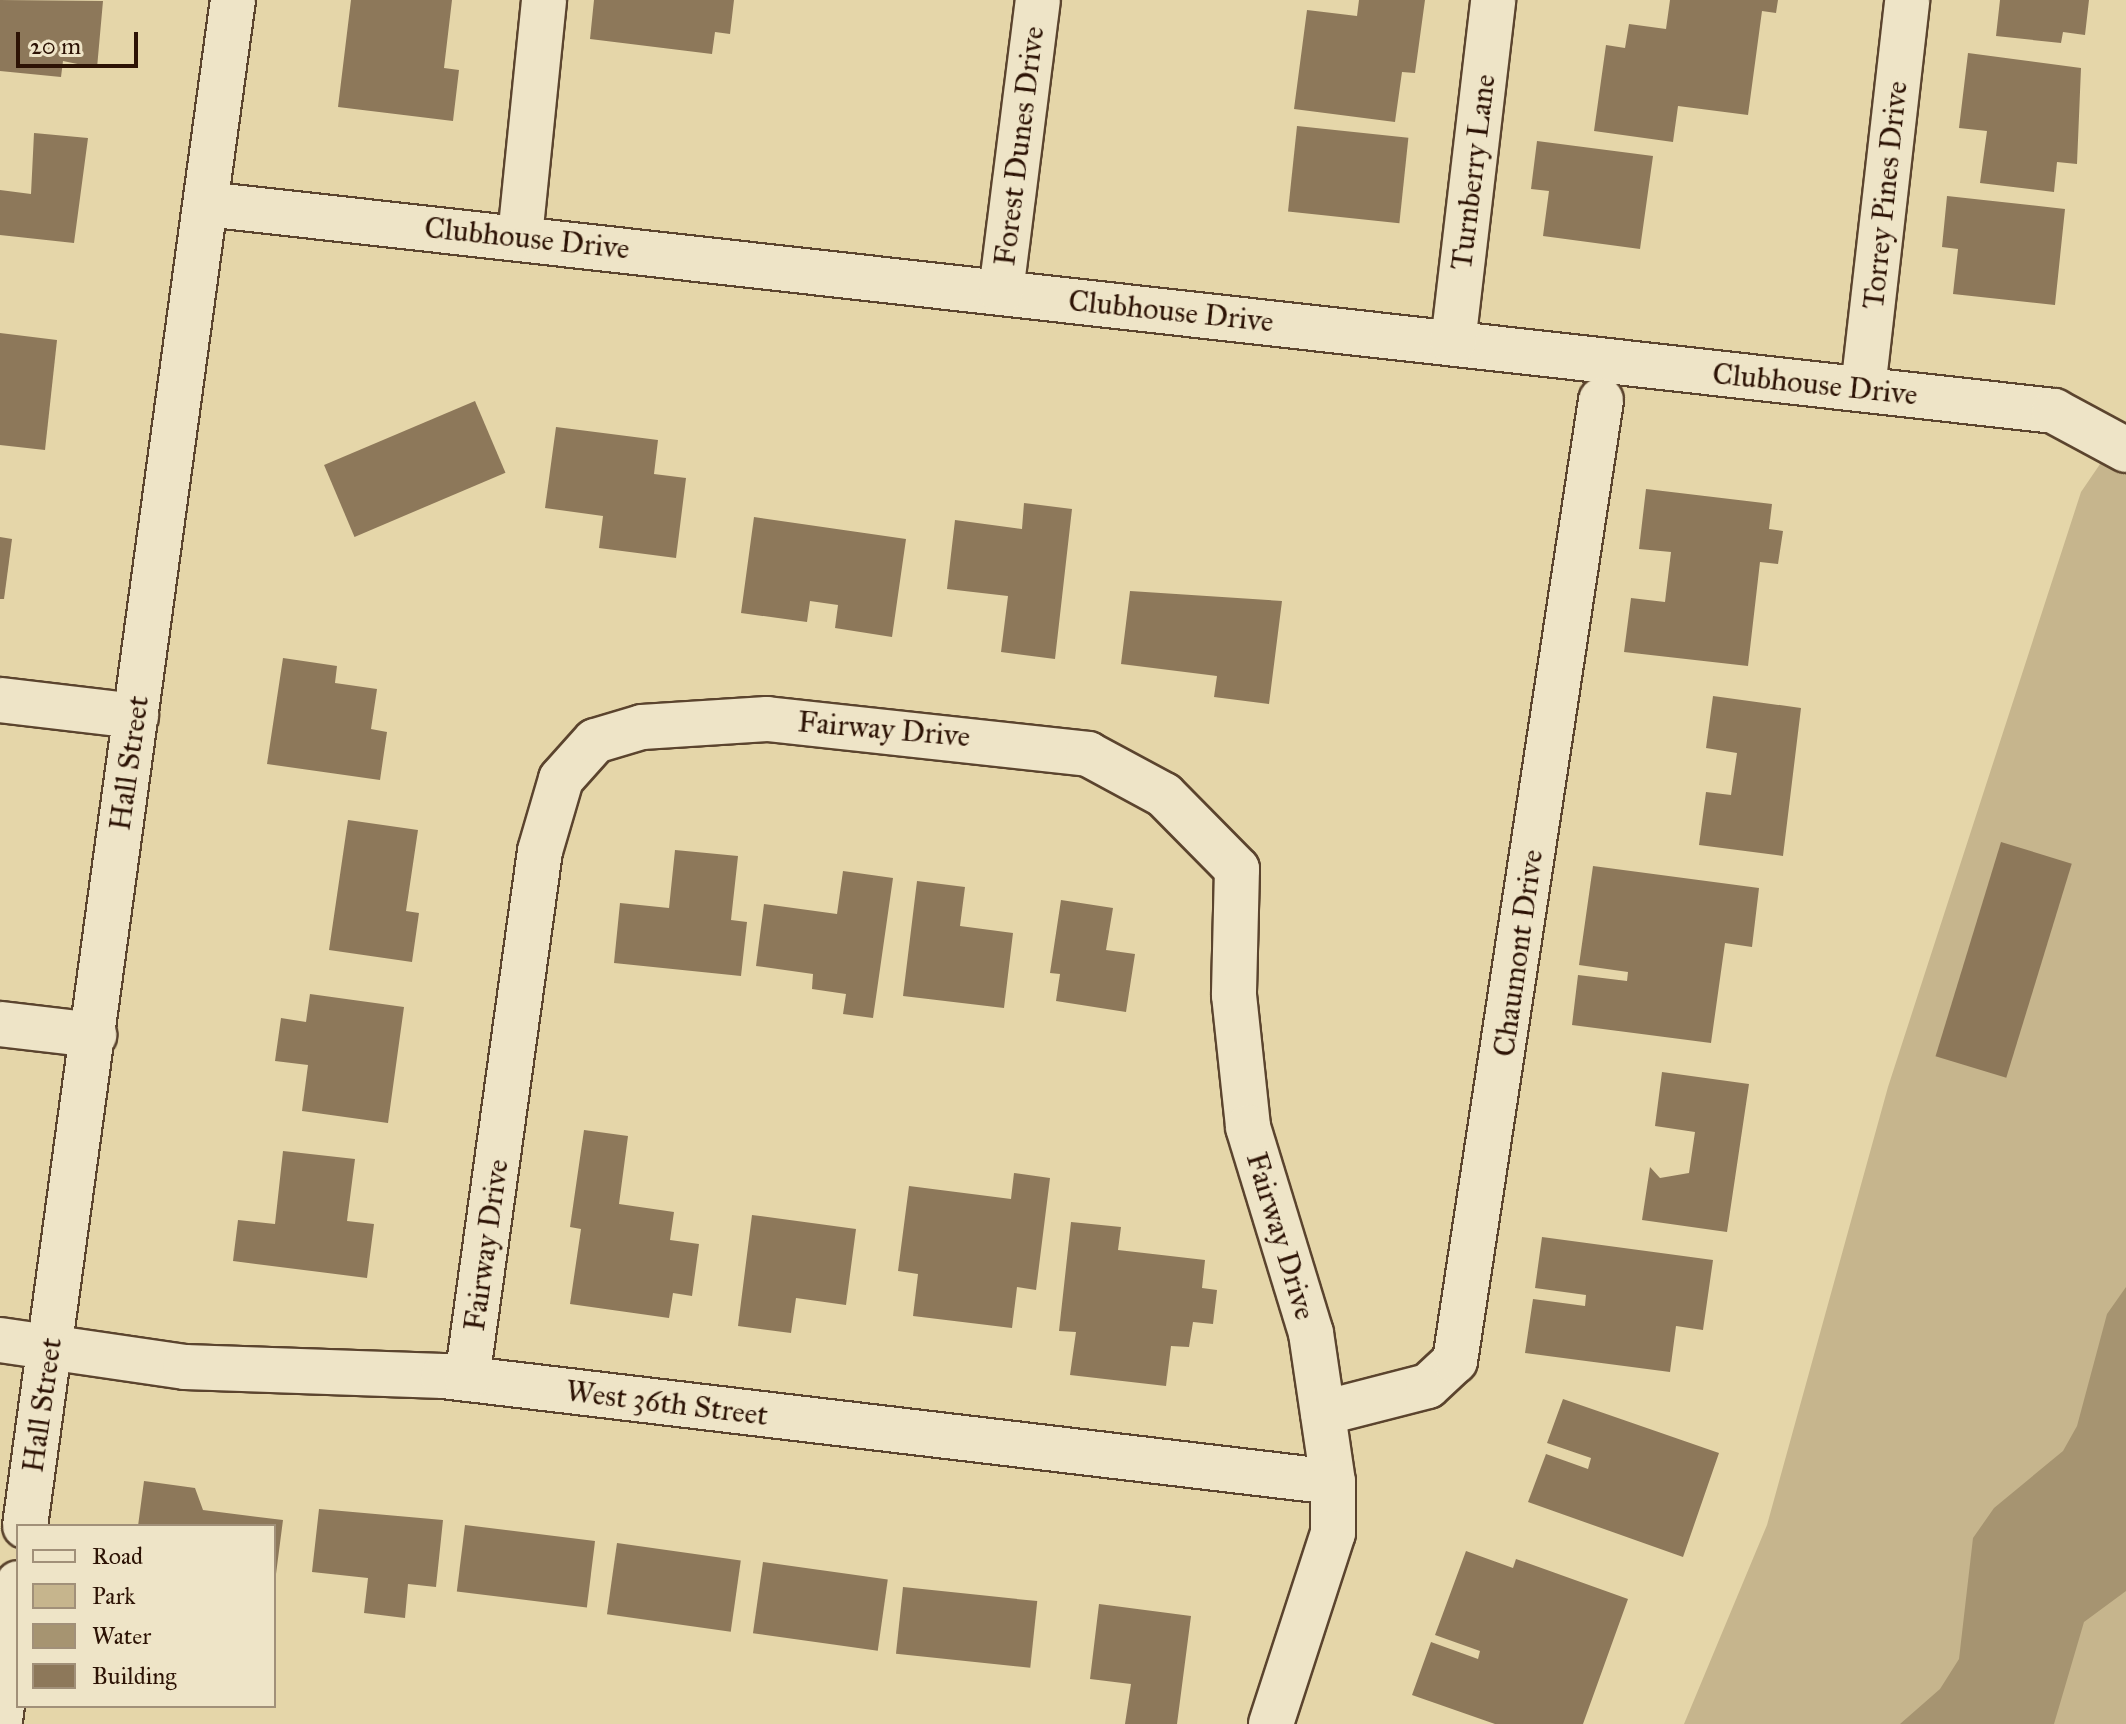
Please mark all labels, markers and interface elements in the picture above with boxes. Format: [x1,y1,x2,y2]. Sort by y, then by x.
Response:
scale bar [20,16,142,66]
street label: Forest Dunes Drive [986,24,1052,268]
text: 20 m [30,31,81,61]
street label: Turnberry Lane [1443,72,1503,272]
street label: Torrey Pines Drive [1855,79,1915,311]
street label: Clubhouse Drive [423,209,631,267]
street label: Clubhouse Drive [1067,282,1275,340]
street label: Clubhouse Drive [1711,355,1919,413]
street label: Hall Street [102,693,156,833]
street label: Fairway Drive [796,704,972,754]
street label: Chaumont Drive [1486,847,1550,1059]
street label: Fairway Drive [1238,1148,1324,1324]
street label: Fairway Drive [456,1157,516,1333]
street label: Hall Street [15,1335,69,1475]
street label: West 36th Street [564,1373,770,1433]
legend [16,1524,276,1708]
text: Road [92,1541,143,1571]
text: Park [92,1581,135,1611]
text: Water [92,1621,151,1651]
text: Building [92,1661,177,1691]

